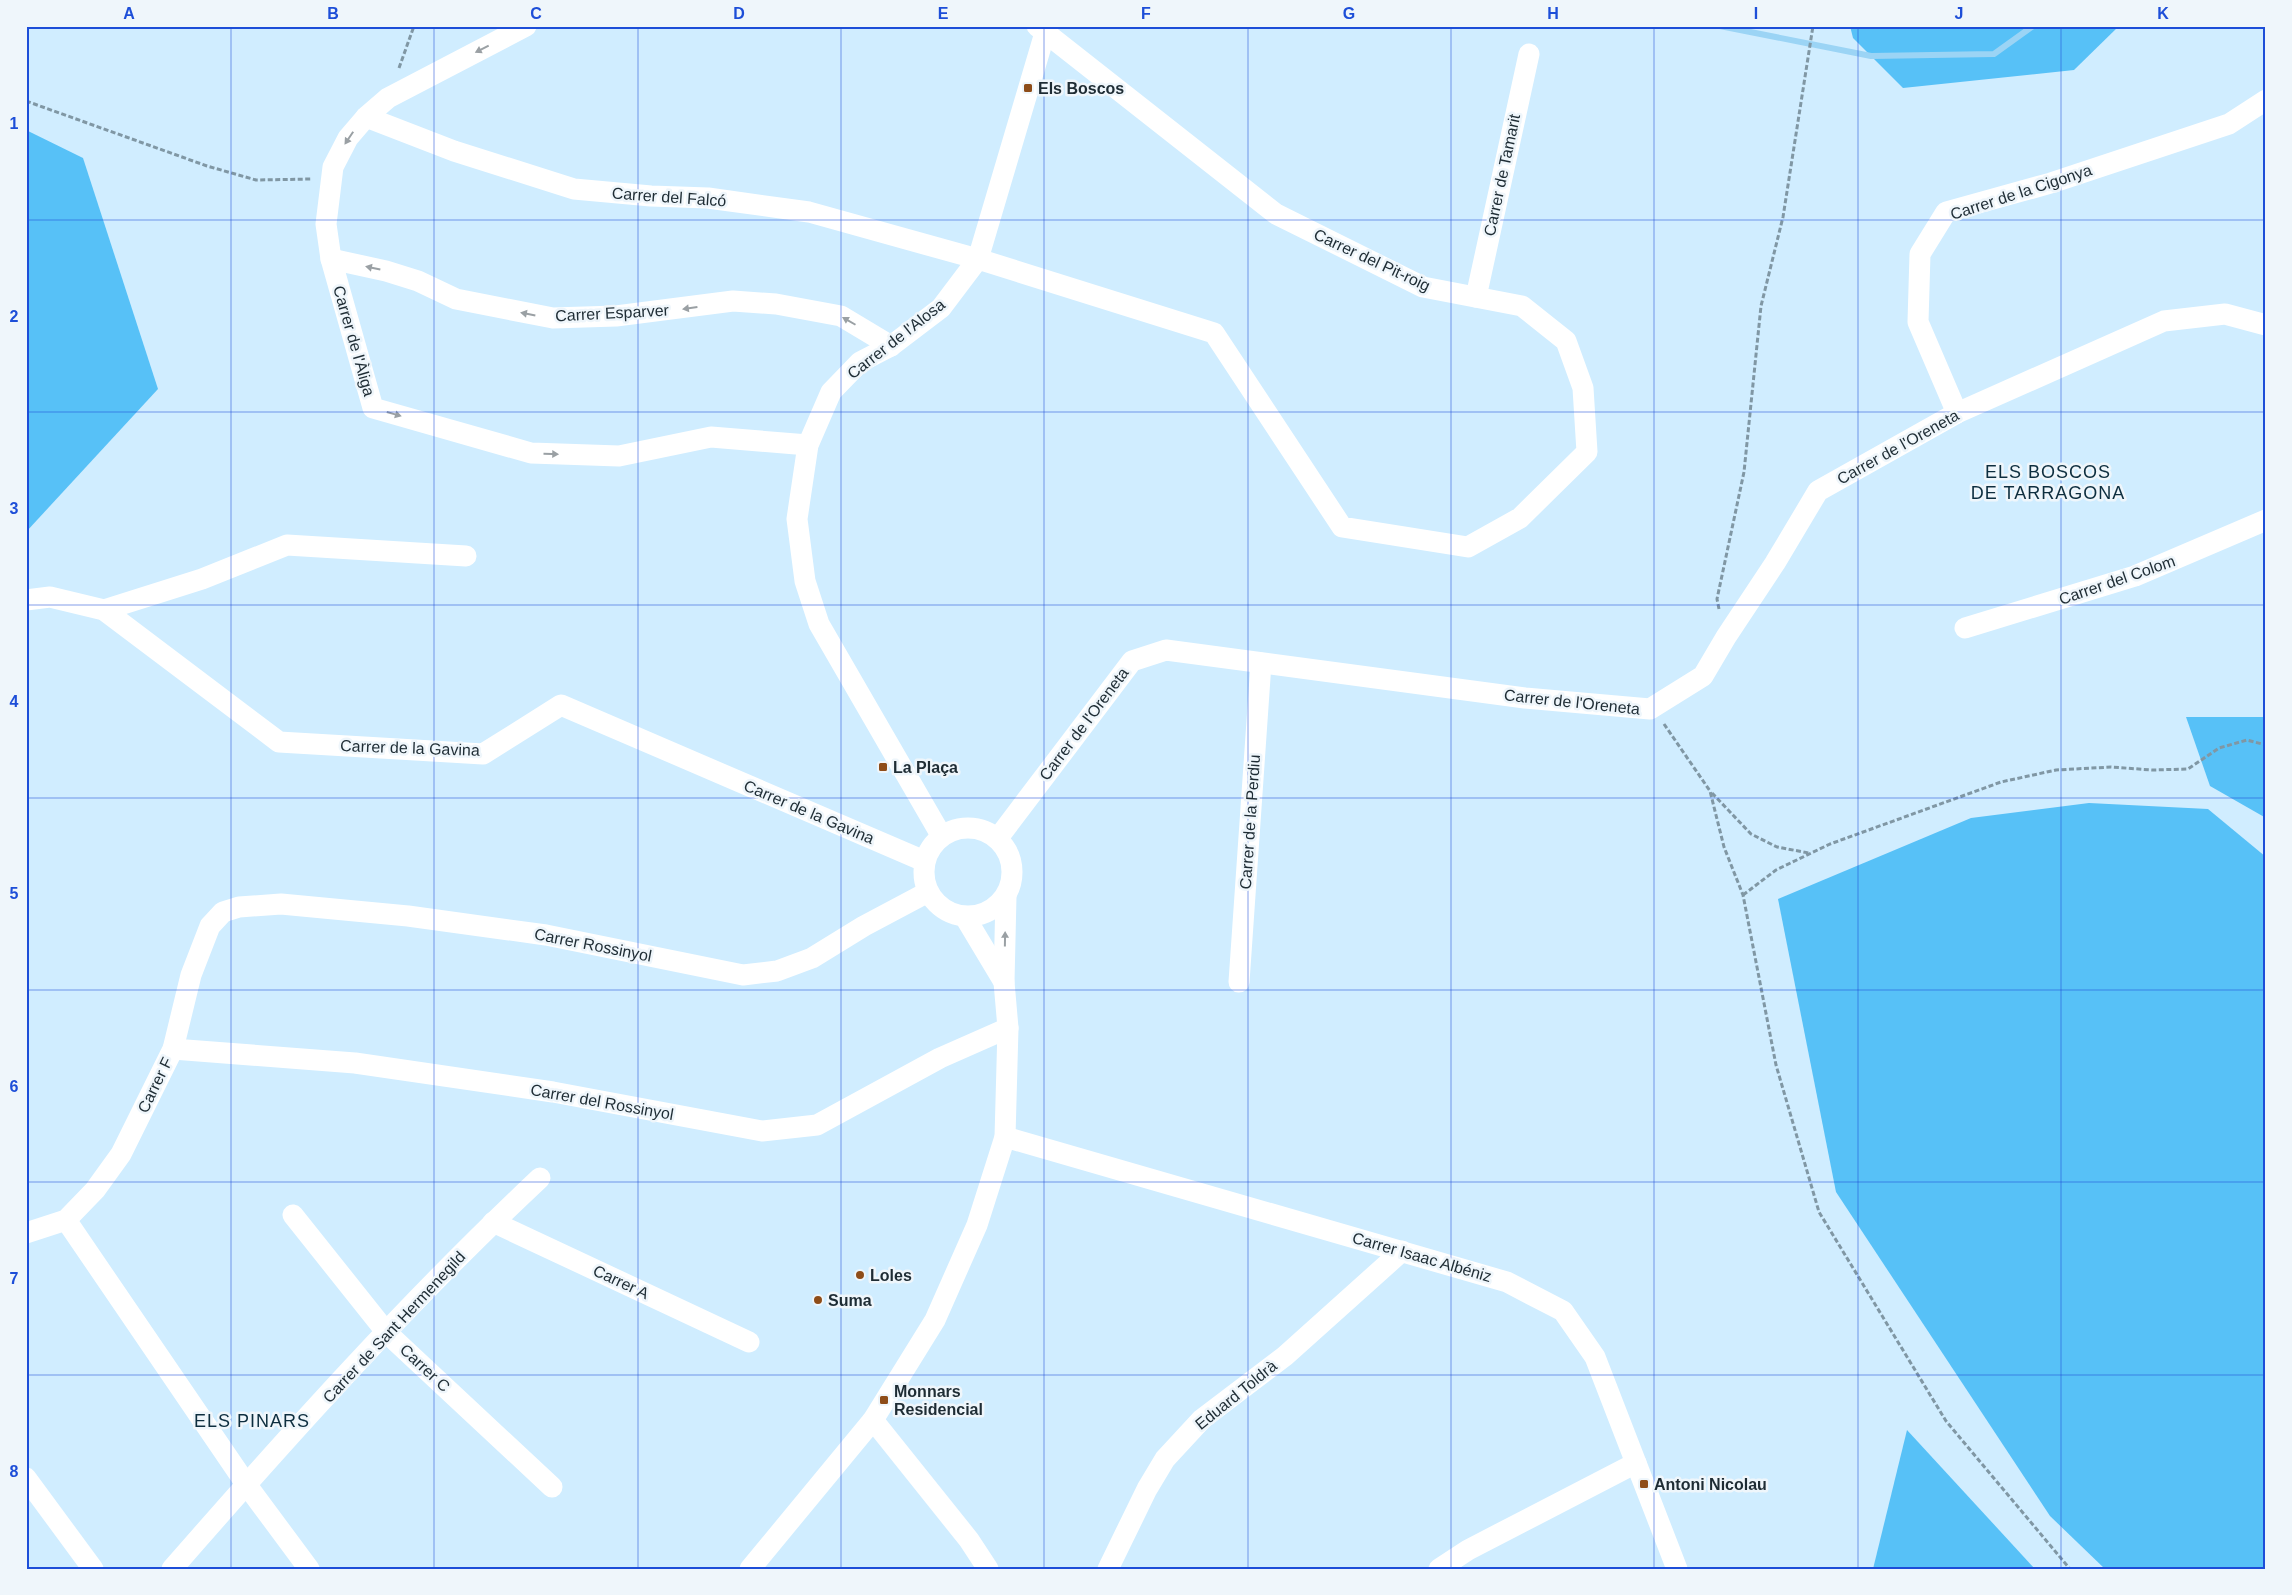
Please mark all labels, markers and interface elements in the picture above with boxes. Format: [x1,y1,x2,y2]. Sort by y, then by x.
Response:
text: A [123,5,135,22]
text: B [327,5,339,22]
text: C [530,5,542,22]
text: D [733,5,745,22]
text: E [938,5,949,22]
text: F [1141,5,1151,22]
text: G [1343,5,1355,22]
text: H [1547,5,1559,22]
text: I [1754,5,1758,22]
text: J [1955,5,1963,22]
text: K [2157,5,2169,22]
one-way arrow [475,45,489,53]
place label: Els Boscos [1038,80,1124,97]
marker: Els Boscos [1022,82,1034,94]
street label: Carrer de Tamarit [1481,112,1523,238]
text: 1 [10,115,19,132]
one-way arrow [344,131,354,145]
street label: Carrer de la Cigonya [1948,161,2094,223]
street label: Carrer del Falcó [611,185,727,209]
street label: Carrer del Pit-roig [1311,226,1433,294]
one-way arrow [366,264,381,272]
street label: Carrer de l'Àliga [330,283,379,398]
street label: Carrer de l'Alosa [844,296,948,382]
street label: Carrer Esparver [555,301,670,324]
one-way arrow [681,304,697,312]
text: 2 [10,308,19,325]
one-way arrow [520,309,536,317]
one-way arrow [842,317,857,325]
street label: Carrer de l'Oreneta [1834,406,1962,488]
one-way arrow [386,410,401,418]
one-way arrow [543,450,559,458]
district label: ELS BOSCOS DE TARRAGONA [1971,462,2125,503]
text: 3 [10,500,19,517]
street label: Carrer del Colom [2057,552,2177,608]
street label: Carrer de l'Oreneta [1036,664,1132,784]
street label: Carrer de l'Oreneta [1503,686,1641,718]
text: 4 [10,693,19,710]
street label: Carrer de la Gavina [340,737,480,759]
street label: Carrer de la Perdiu [1237,754,1263,890]
place label: La Plaça [893,759,958,776]
marker: La Plaça [877,761,889,773]
street label: Carrer de la Gavina [741,777,877,847]
text: 5 [10,885,19,902]
street label: Carrer Rossinyol [533,925,653,965]
one-way arrow [1001,931,1009,947]
street label: Carrer F [134,1054,176,1115]
text: 6 [10,1078,19,1095]
street label: Carrer del Rossinyol [529,1081,675,1123]
street label: Carrer Isaac Albéniz [1350,1229,1494,1285]
street label: Carrer de Sant Hermenegild [320,1248,468,1406]
street label: Carrer A [590,1262,652,1302]
place label: Loles [870,1267,912,1284]
marker: Loles [854,1269,866,1281]
text: 7 [10,1270,19,1287]
place label: Suma [828,1292,872,1309]
marker: Suma [812,1294,824,1306]
street label: Carrer C [397,1341,453,1395]
street label: Eduard Toldrà [1192,1357,1280,1433]
place label: Monnars Residencial [894,1383,983,1418]
marker: Monnars Residencial [878,1394,890,1406]
district label: ELS PINARS [194,1411,310,1431]
text: 8 [10,1463,19,1480]
place label: Antoni Nicolau [1654,1476,1767,1493]
marker: Antoni Nicolau [1638,1478,1650,1490]

